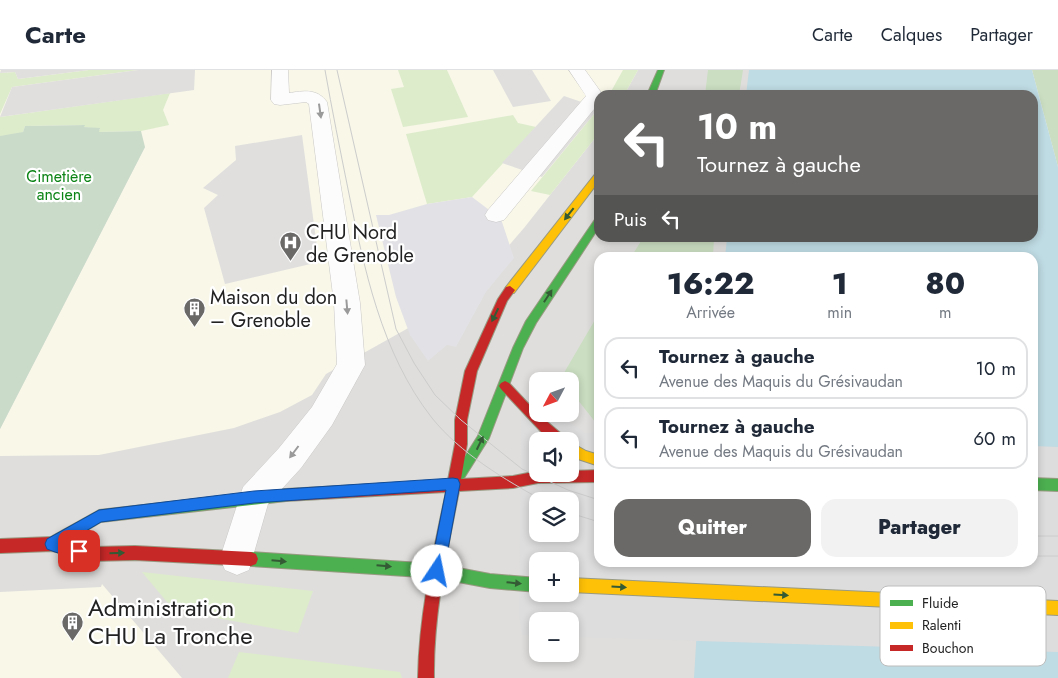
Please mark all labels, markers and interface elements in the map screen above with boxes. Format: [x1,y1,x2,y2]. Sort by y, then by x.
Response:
text: Carte [25,17,86,52]
text: Carte [812,22,853,48]
text: Calques [881,22,942,48]
text: Partager [970,22,1033,48]
text: 10 m [697,102,777,152]
one-way arrow [316,103,324,119]
icon: left [614,110,679,175]
text: Tournez à gauche [697,148,861,180]
park label: Cimetière ancien [26,165,92,206]
icon: left [657,205,685,233]
text: Puis [614,206,647,233]
one-way arrow [564,207,574,221]
place label: CHU Nord de Grenoble [306,218,414,270]
hospital icon: CHU Nord de Grenoble [278,231,302,262]
text: 16:22 [667,262,754,305]
text: 1 [832,262,848,305]
text: 80 [925,262,965,305]
place label: Maison du don – Grenoble [210,283,337,335]
one-way arrow [543,289,553,303]
building icon: Maison du don – Grenoble [182,296,206,327]
one-way arrow [343,299,351,315]
text: Arrivée [686,301,735,324]
text: min [827,301,852,324]
text: m [939,301,951,324]
one-way arrow [491,308,499,322]
text: Tournez à gauche [659,343,815,370]
icon: left [616,354,644,382]
text: 10 m [976,355,1016,382]
text: Avenue des Maquis du Grésivaudan [659,370,903,393]
north arrow [529,372,579,422]
map controls [529,372,579,662]
text: Tournez à gauche [659,413,815,440]
icon: left [616,424,644,452]
text: 60 m [973,425,1016,452]
button: sound [529,432,579,482]
one-way arrow [476,436,484,450]
text: Avenue des Maquis du Grésivaudan [659,440,903,463]
one-way arrow [289,445,300,458]
button: layers [529,492,579,542]
button: Quitter [614,499,811,557]
button: Partager [821,499,1018,557]
pin [58,530,100,572]
icon: arrive [65,537,93,565]
position arrow [410,544,462,596]
one-way arrow [109,549,125,557]
button: + [529,552,579,602]
one-way arrow [271,557,287,565]
one-way arrow [376,563,392,571]
one-way arrow [506,579,522,587]
one-way arrow [611,583,627,591]
legend [880,586,1046,666]
place label: Administration CHU La Tronche [88,590,253,653]
one-way arrow [773,591,789,599]
text: Fluide [922,593,958,613]
building icon: Administration CHU La Tronche [60,610,84,641]
button: − [529,612,579,662]
text: Ralenti [922,615,961,635]
text: Bouchon [922,638,974,658]

